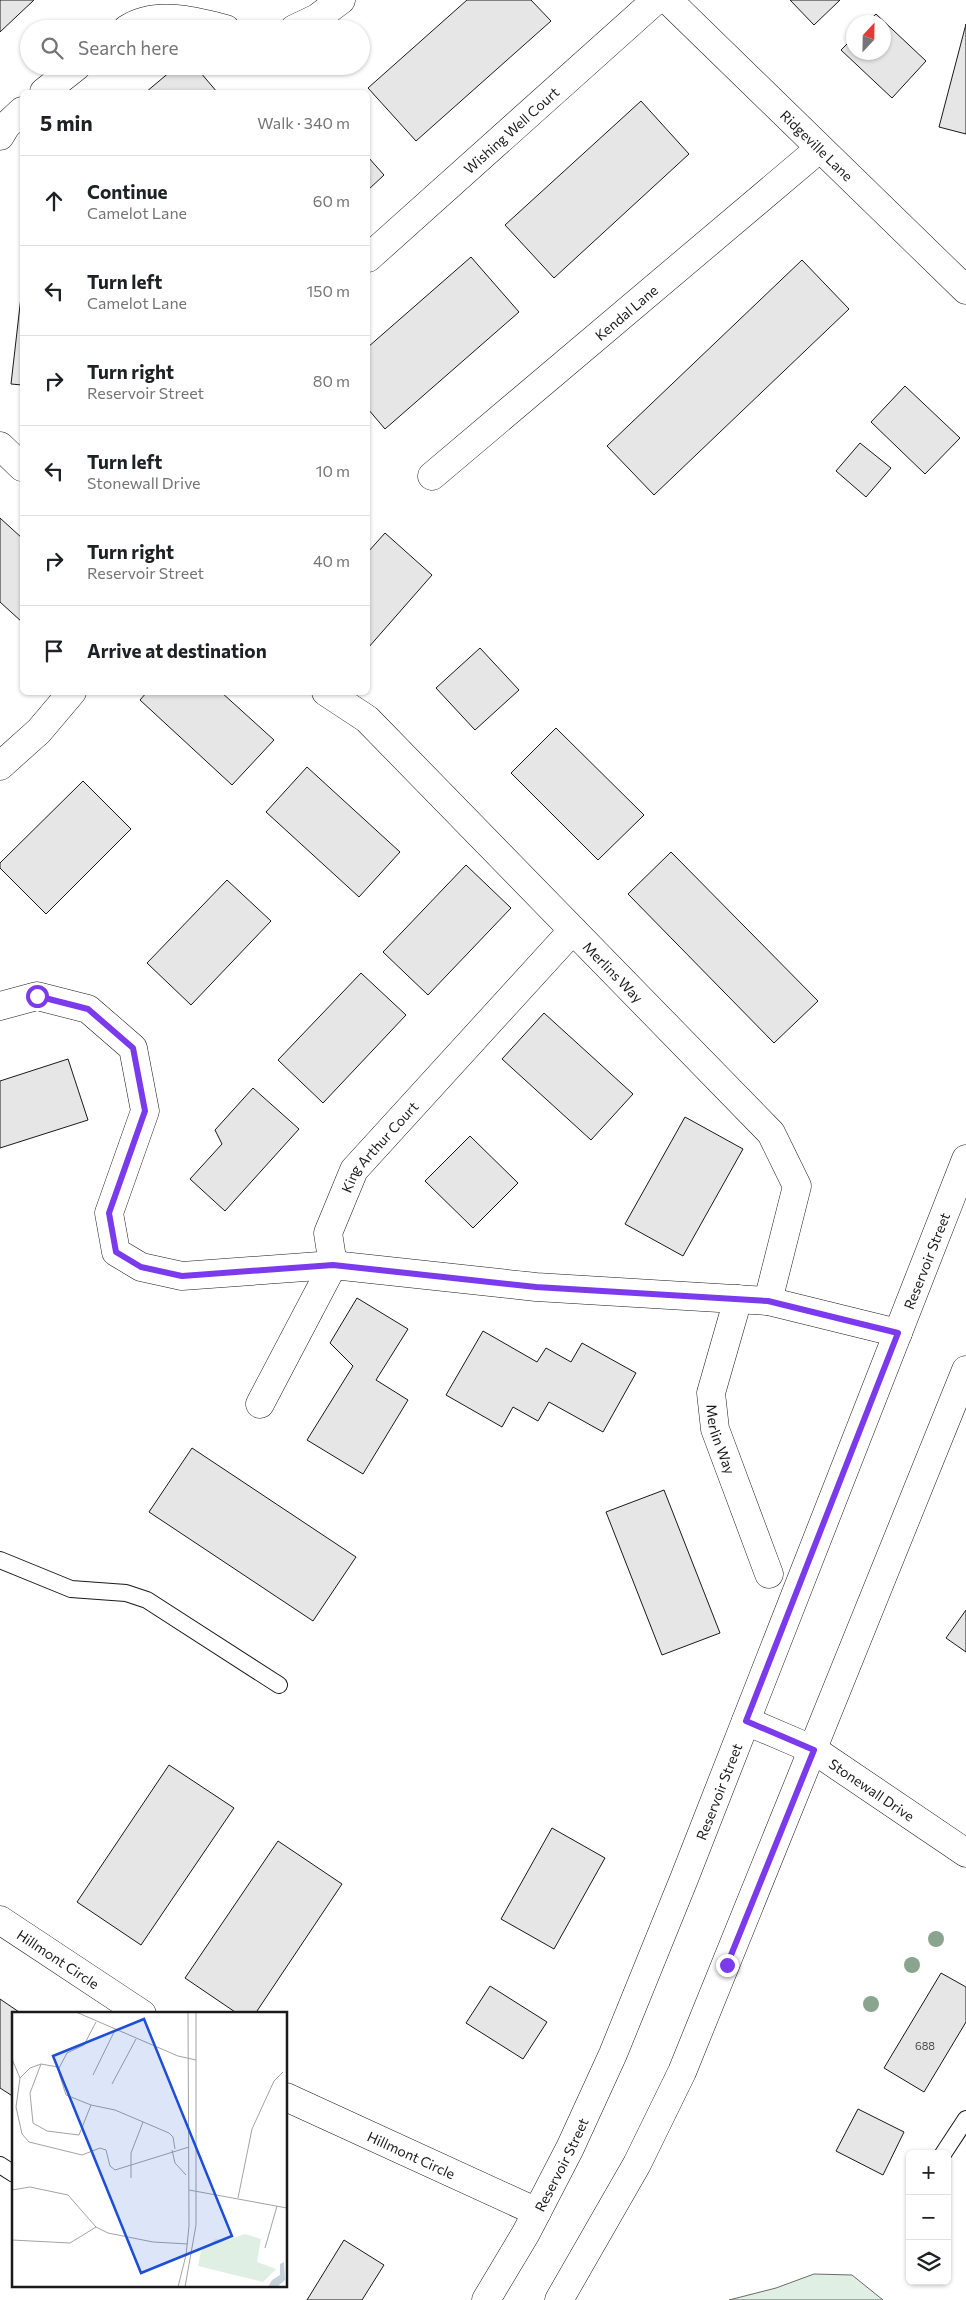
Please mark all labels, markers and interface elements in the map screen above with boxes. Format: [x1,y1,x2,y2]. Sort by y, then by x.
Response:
north arrow [846,15,891,60]
search box [20,20,370,75]
icon: search [38,34,66,62]
text: Search here [78,36,178,59]
street label: Wishing Well Court [460,83,562,177]
street label: Ridgeville Lane [777,106,857,184]
text: 5 min [40,110,93,135]
text: Walk · 340 m [257,113,350,132]
text: Continue [87,180,167,203]
icon: ahead [40,187,68,215]
text: 60 m [313,191,350,210]
text: Camelot Lane [87,203,187,222]
text: Turn left [87,270,162,293]
icon: left [40,277,68,305]
text: 150 m [307,281,350,300]
street label: Kendal Lane [591,281,661,343]
text: Camelot Lane [87,293,187,312]
text: Turn right [87,360,174,383]
icon: right [40,367,68,395]
text: 80 m [313,371,350,390]
text: Reservoir Street [87,383,204,402]
text: Turn left [87,450,162,473]
icon: left [40,457,68,485]
text: 10 m [316,461,350,480]
text: Stonewall Drive [87,473,201,492]
text: Turn right [87,540,174,563]
icon: right [40,547,68,575]
text: 40 m [313,551,350,570]
text: Reservoir Street [87,563,204,582]
icon: arrive [40,637,68,665]
text: Arrive at destination [87,639,267,662]
street label: Merlins Way [580,938,647,1006]
route start [26,985,49,1008]
street label: King Arthur Court [337,1097,421,1195]
street label: Reservoir Street [900,1210,953,1312]
street label: Merlin Way [704,1403,739,1476]
street label: Reservoir Street [692,1740,745,1842]
street label: Stonewall Drive [826,1754,918,1824]
street label: Hillmont Circle [14,1925,103,1992]
route end [716,1954,739,1977]
inset map [12,2012,288,2288]
house number: 688 [915,2039,935,2052]
street label: Reservoir Street [530,2115,591,2214]
street label: Hillmont Circle [365,2127,458,2182]
map controls [906,2150,951,2285]
button: + [906,2150,951,2195]
button: − [906,2195,951,2240]
button: layers [906,2240,951,2285]

